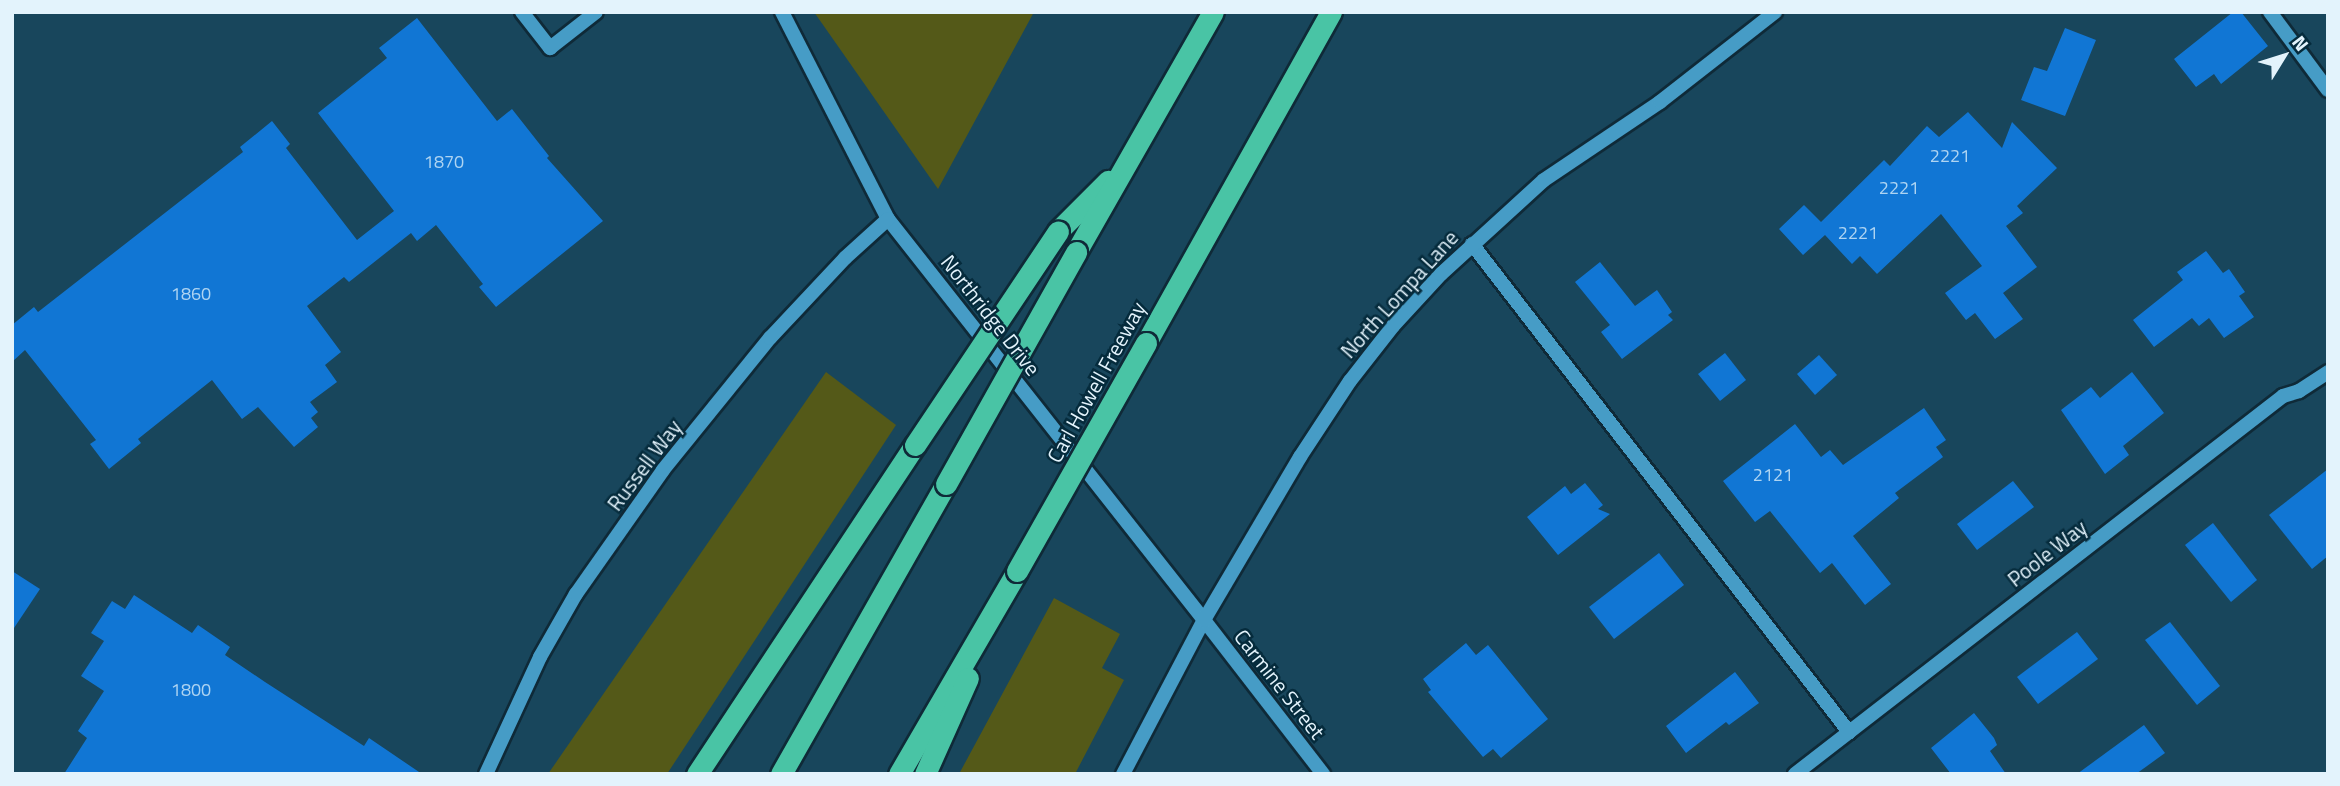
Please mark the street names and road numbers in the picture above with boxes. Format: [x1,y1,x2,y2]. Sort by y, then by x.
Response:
street label: North Lompa Lane [1335,225,1463,363]
street label: Northridge Drive [936,250,1046,380]
street label: Carl Howell Freeway [1041,297,1151,467]
street label: Russell Way [602,415,686,515]
street label: Poole Way [2002,514,2092,592]
street label: Carmine Street [1229,624,1331,744]

